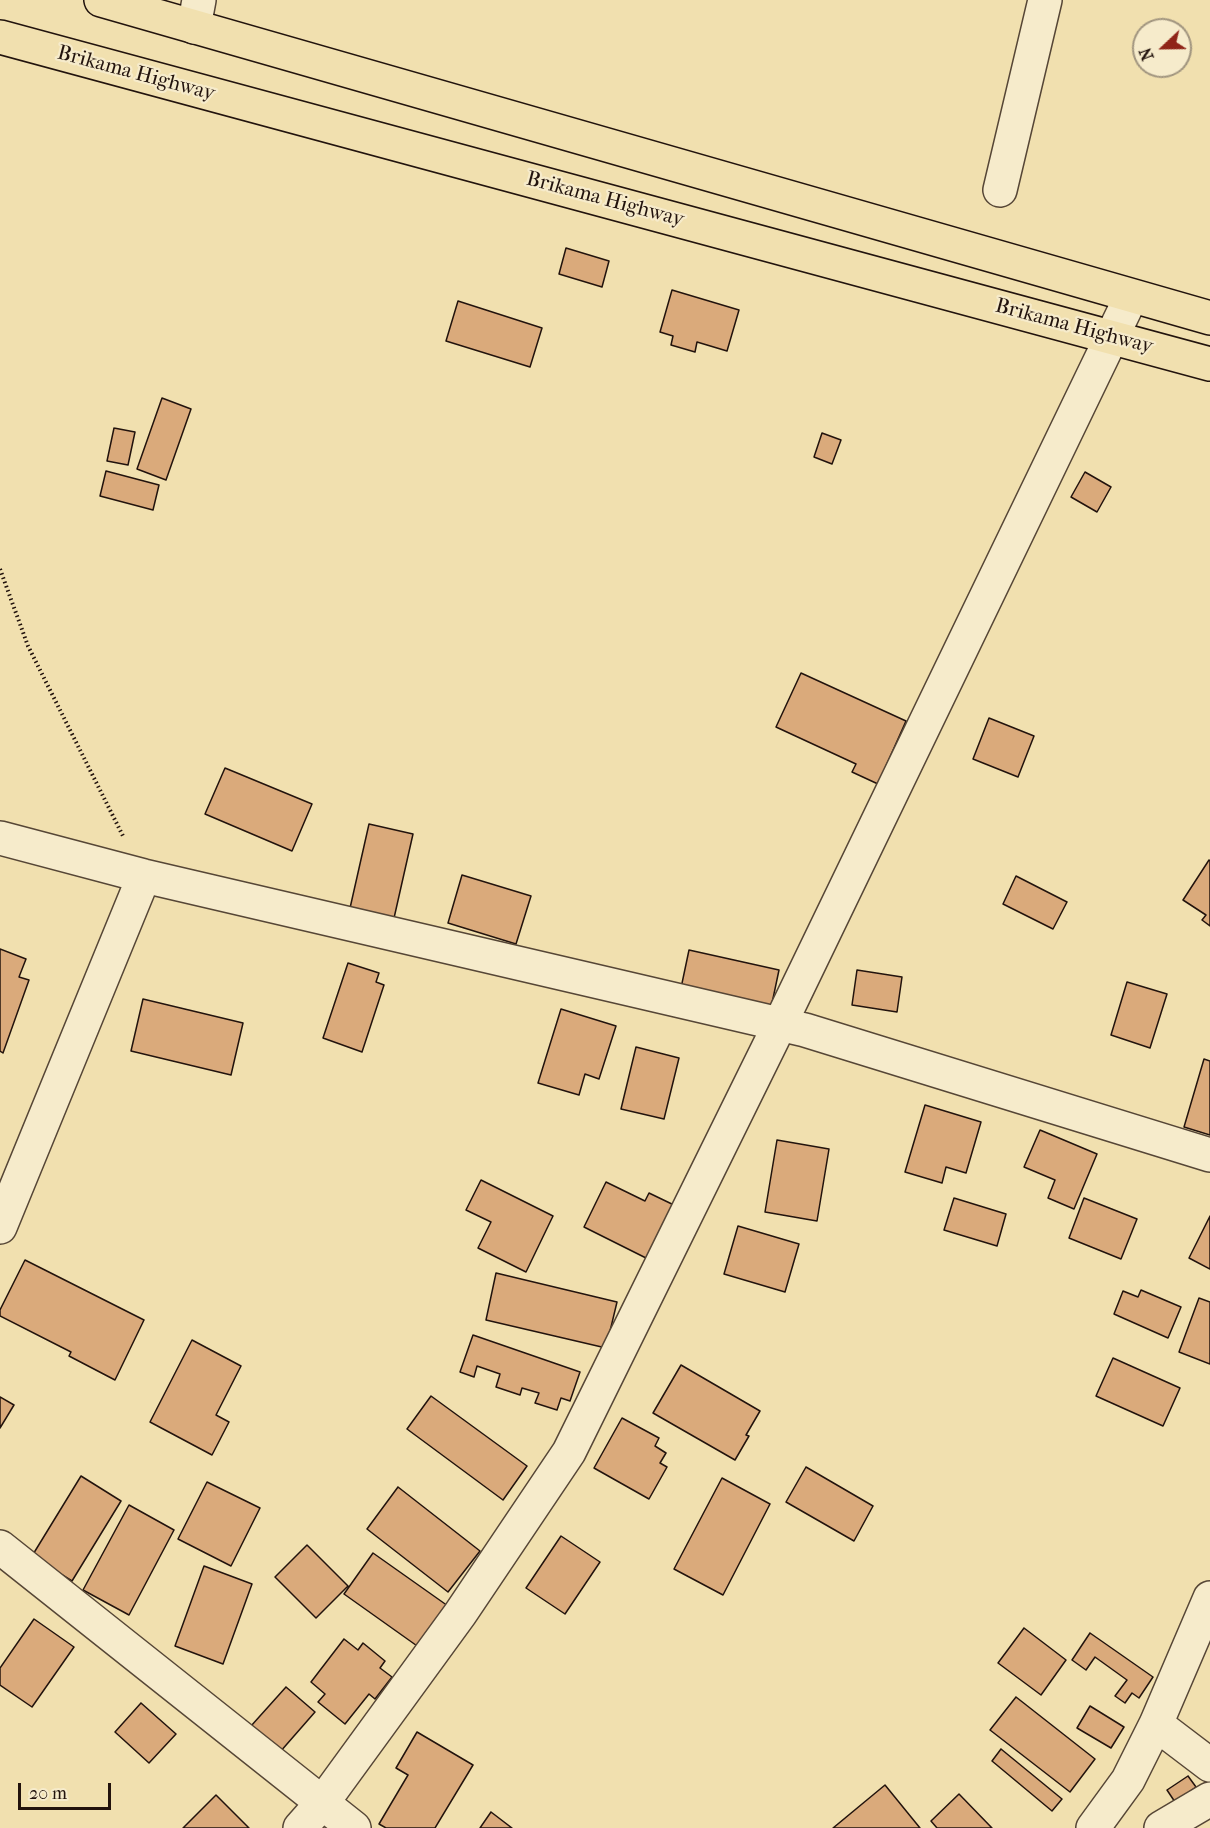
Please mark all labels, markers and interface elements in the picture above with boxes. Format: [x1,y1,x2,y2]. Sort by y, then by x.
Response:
north arrow [1132,18,1192,78]
street label: Brikama Highway [54,41,218,107]
text: N [1136,45,1158,63]
street label: Brikama Highway [523,167,687,233]
street label: Brikama Highway [992,294,1156,360]
scale bar [21,1771,114,1809]
text: 20 m [29,1783,67,1804]

